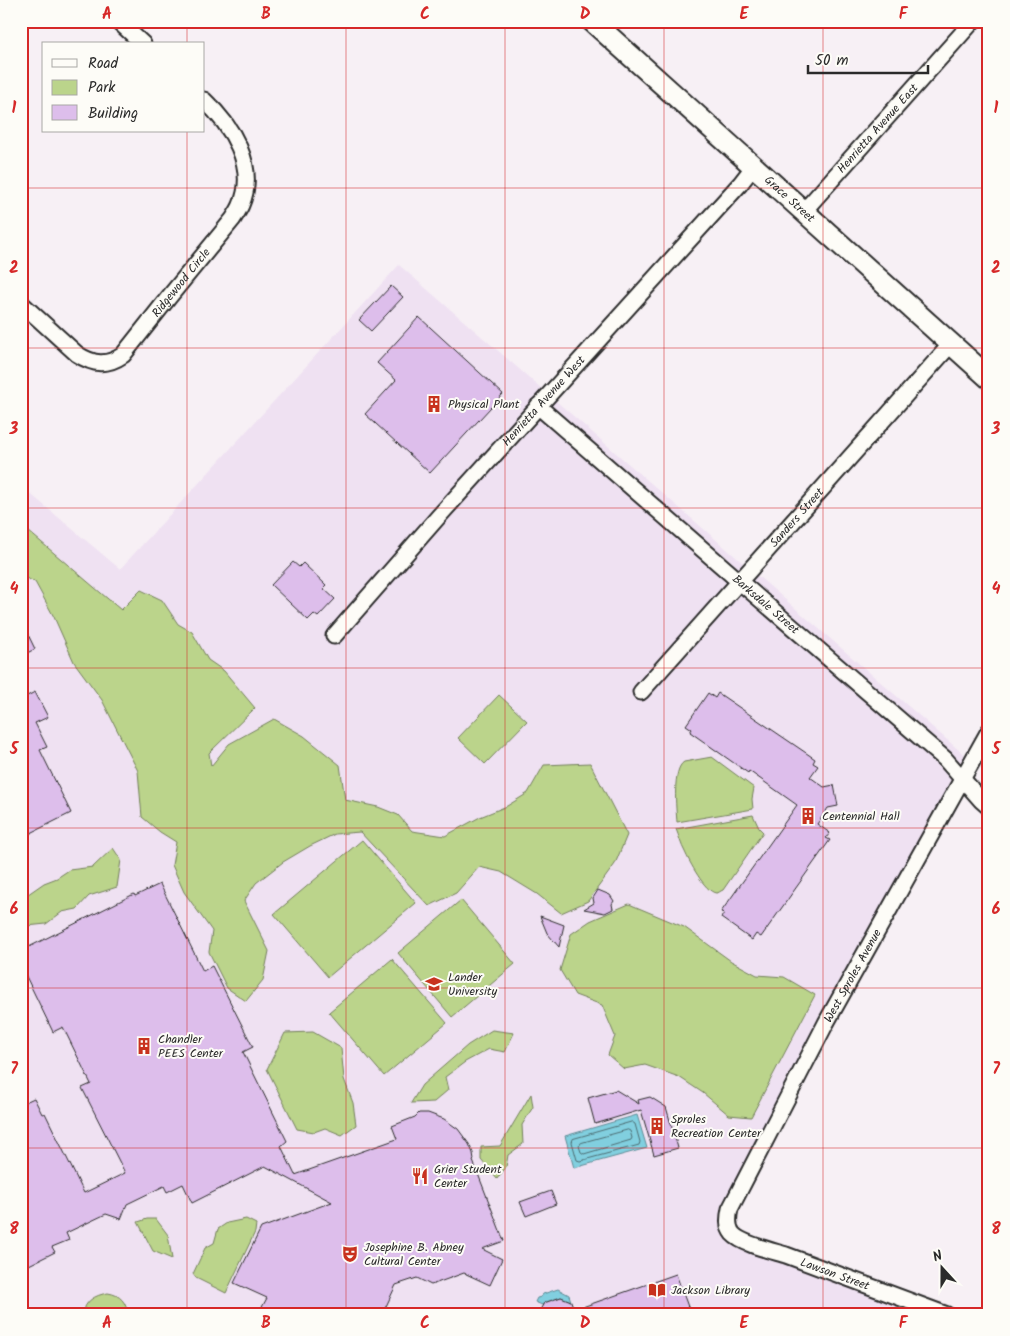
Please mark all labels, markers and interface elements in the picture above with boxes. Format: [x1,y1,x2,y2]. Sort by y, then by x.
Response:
text: A [102,2,112,27]
text: B [261,2,271,27]
text: C [420,2,430,27]
text: D [580,2,591,27]
text: E [740,2,750,27]
text: F [899,2,909,27]
legend [42,42,205,132]
scale bar [808,42,928,74]
text: 50 m [815,49,849,73]
text: Road [88,52,119,76]
text: Park [88,76,116,100]
street label: Henrietta Avenue East [833,79,923,178]
text: 1 [12,96,17,121]
text: 1 [994,96,999,121]
text: Building [88,102,138,126]
street label: Grace Street [760,171,819,228]
street label: Ridgewood Circle [147,244,216,322]
text: 2 [9,256,19,281]
text: 2 [991,256,1001,281]
street label: Henrietta Avenue West [498,351,590,451]
building icon: Physical Plant [424,394,444,414]
place label: Physical Plant [448,395,520,414]
text: 3 [9,417,19,442]
text: 3 [991,417,1001,442]
street label: Sanders Street [765,483,829,552]
street label: Barksdale Street [728,570,804,639]
text: 4 [10,577,19,602]
text: 4 [992,577,1001,602]
text: 5 [9,737,20,762]
text: 5 [991,737,1002,762]
building icon: Centennial Hall [798,806,818,826]
place label: Centennial Hall [822,807,900,826]
text: 6 [10,897,19,922]
text: 6 [992,897,1001,922]
street label: West Sproles Avenue [819,925,887,1026]
place label: Lander University [448,968,497,1001]
school or university icon: Lander University [424,974,444,994]
place label: Chandler PEES Center [158,1030,224,1063]
building icon: Chandler PEES Center [134,1036,154,1056]
text: 7 [10,1057,18,1082]
text: 7 [992,1057,1000,1082]
place label: Sproles Recreation Center [671,1110,762,1143]
building icon: Sproles Recreation Center [647,1116,667,1136]
place label: Grier Student Center [434,1160,502,1193]
restaurant icon: Grier Student Center [410,1166,430,1186]
text: 8 [9,1217,19,1242]
text: 8 [991,1217,1001,1242]
place label: Josephine B. Abney Cultural Center [364,1238,464,1271]
theatre icon: Josephine B. Abney Cultural Center [340,1244,360,1264]
north arrow [918,1244,968,1294]
text: N [930,1245,946,1269]
street label: Lawson Street [798,1253,872,1296]
library icon: Jackson Library [647,1280,667,1300]
place label: Jackson Library [671,1281,750,1300]
text: A [102,1311,112,1336]
text: B [261,1311,271,1336]
text: C [420,1311,430,1336]
text: D [580,1311,591,1336]
text: E [740,1311,750,1336]
text: F [899,1311,909,1336]

